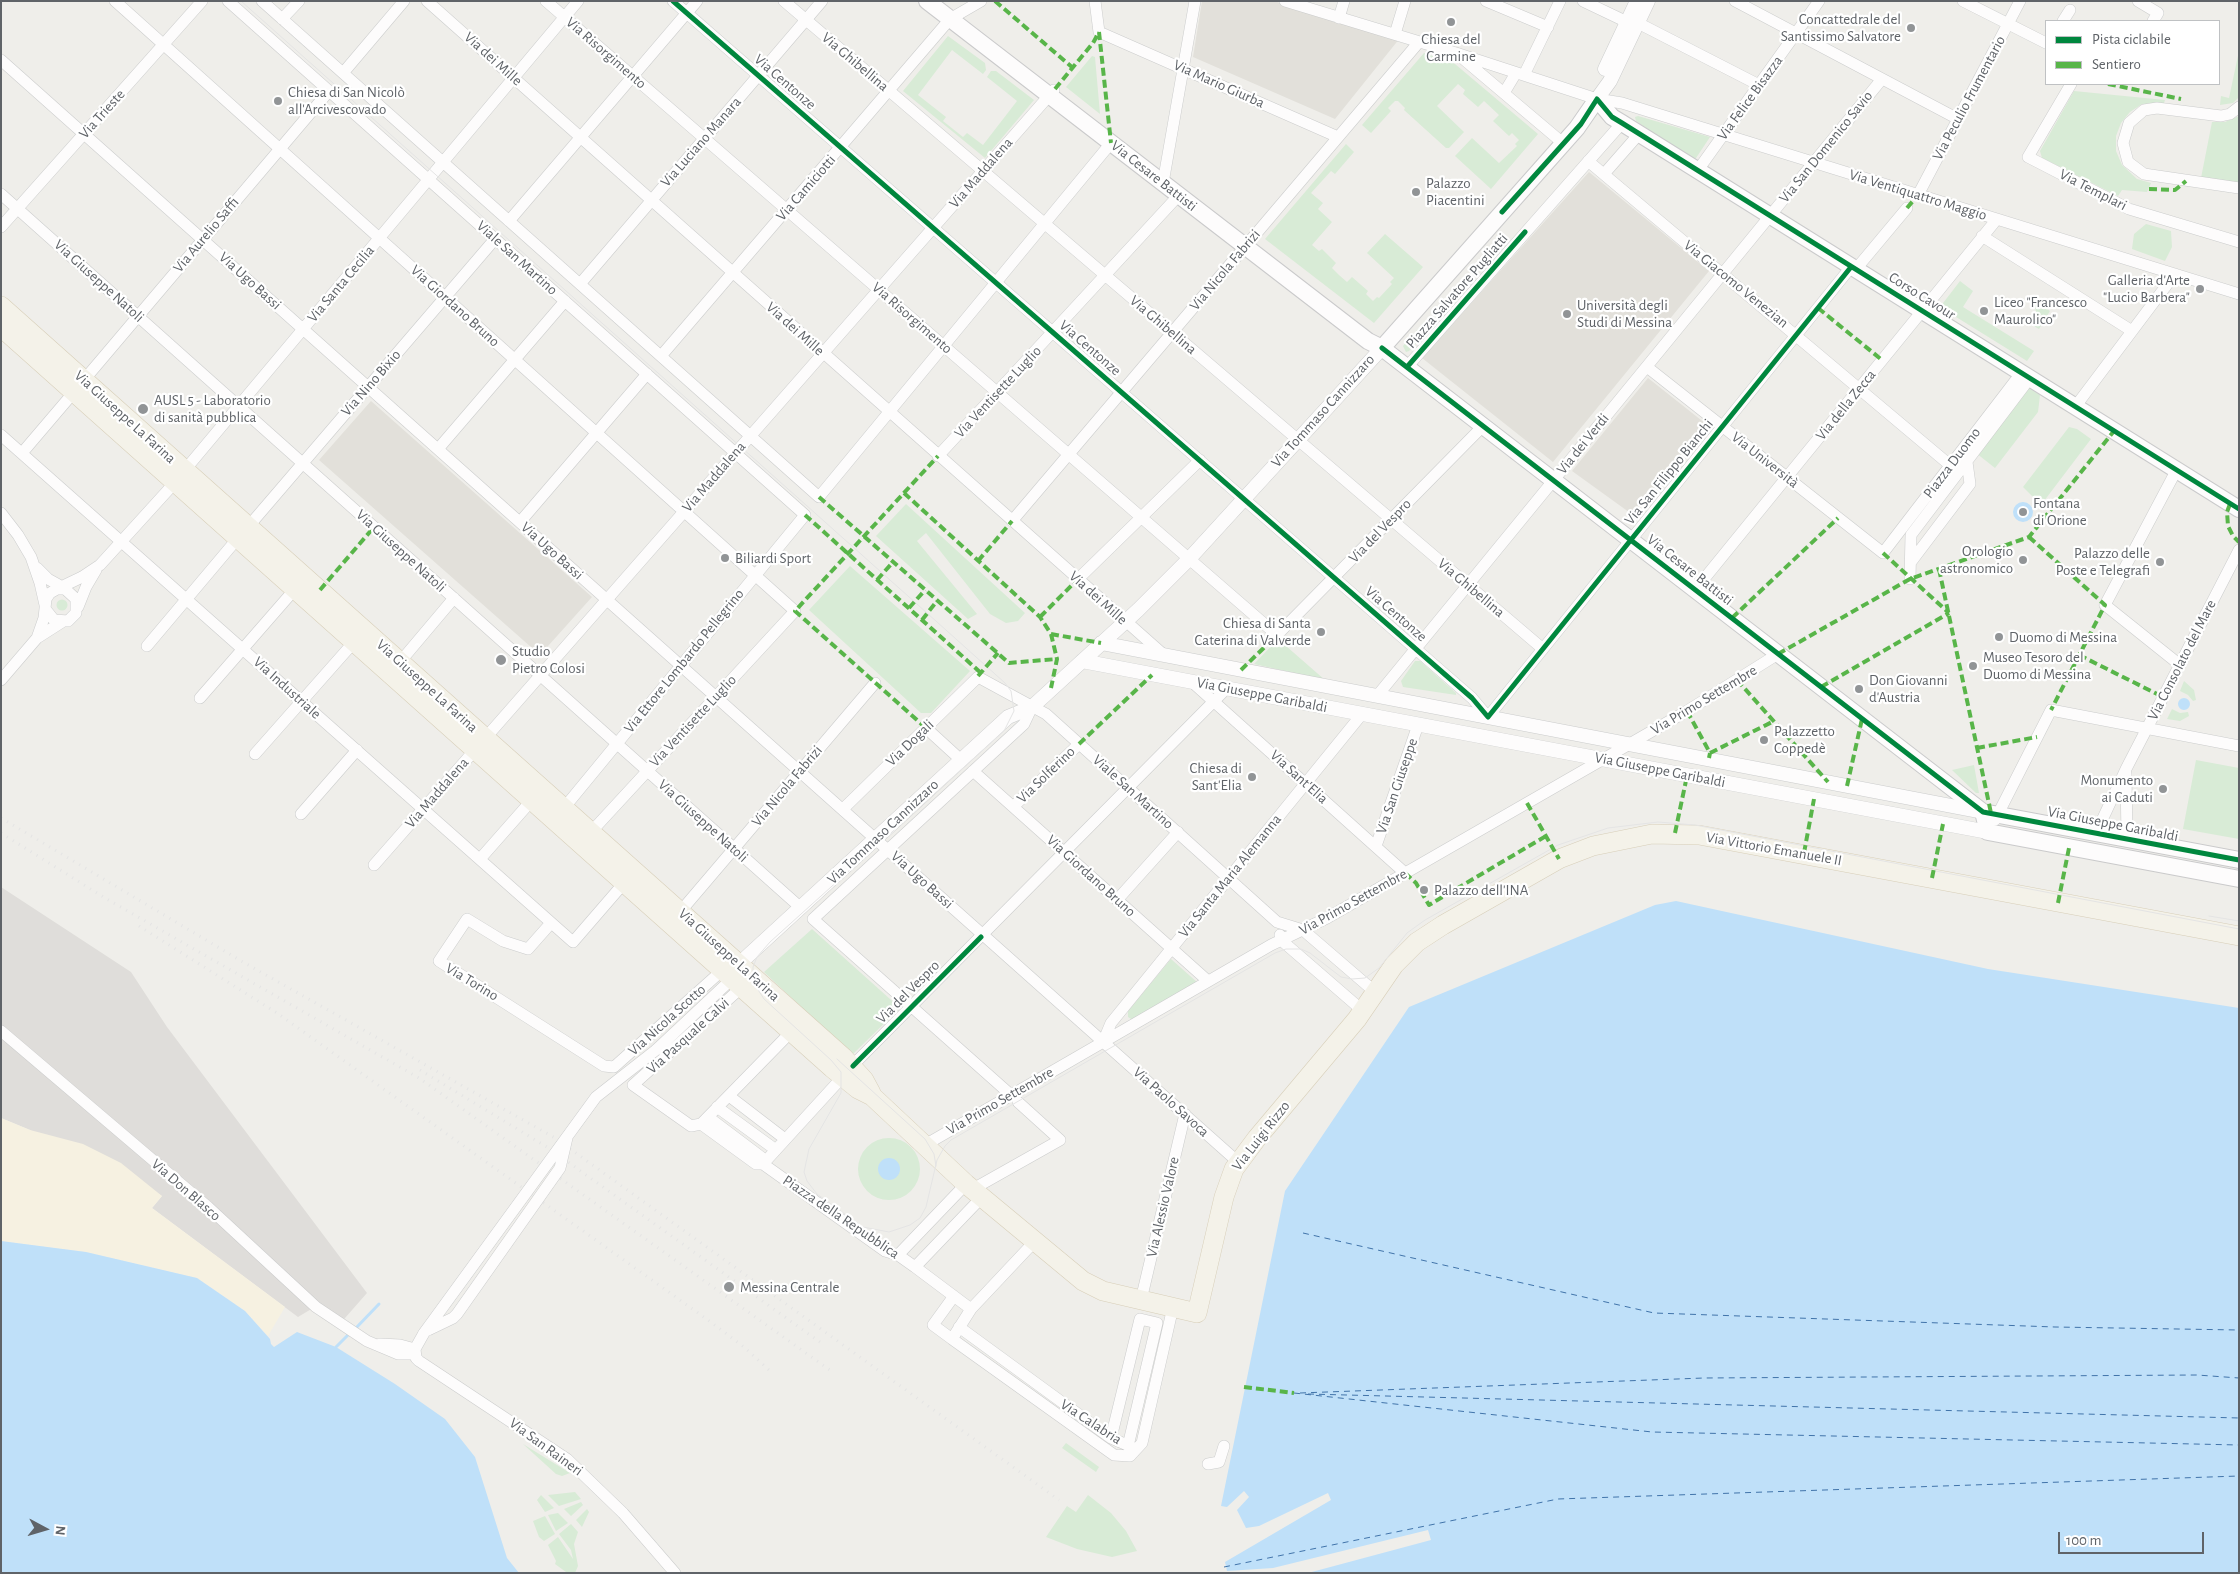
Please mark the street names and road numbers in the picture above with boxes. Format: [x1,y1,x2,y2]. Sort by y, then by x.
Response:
street label: Via Risorgimento [562,13,650,93]
street label: Via dei Mille [460,28,526,90]
street label: Via Ghibellina [818,29,892,95]
street label: Via Peculio Frumentario [1929,33,2009,163]
street label: Via Centonze [750,50,820,114]
street label: Via Felice Bisazza [1713,52,1787,144]
street label: Via Mario Giurba [1171,56,1267,112]
street label: Via Trieste [75,86,129,142]
street label: Via San Domenico Savio [1775,87,1877,207]
street label: Via Luciano Manara [657,93,745,191]
street label: Via Maddalena [945,134,1017,212]
street label: Via Cesare Battisti [1107,137,1201,215]
street label: Via Camiciotti [772,151,840,225]
street label: Via Ventiquattro Maggio [1847,165,1989,225]
street label: Via Templari [2056,165,2130,215]
street label: Via Aurelio Saffi [169,194,243,276]
street label: Viale San Martino [473,217,561,299]
street label: Via Nicola Fabrizi [1186,226,1264,314]
street label: Piazza Salvatore Pugliatti [1402,230,1512,352]
street label: Via Giuseppe Natoli [50,236,148,326]
street label: Via Giacomo Venezian [1680,236,1792,332]
street label: Via Santa Cecilia [304,242,378,326]
street label: Via Ugo Bassi [215,248,285,314]
street label: Via Giordano Bruno [407,261,503,351]
street label: Corso Cavour [1885,268,1959,324]
street label: Via Risorgimento [868,278,956,358]
street label: Via Ghibellina [1126,292,1200,358]
street label: Via dei Mille [762,298,828,360]
street label: Via Centonze [1055,316,1125,380]
street label: Via Ventisette Luglio [951,342,1045,442]
street label: Via Nino Bixio [337,346,405,420]
street label: Via Tommaso Cannizzaro [1267,351,1379,471]
street label: Via della Zecca [1812,366,1880,444]
street label: Via Giuseppe La Farina [70,367,180,467]
street label: Via dei Verdi [1553,410,1613,478]
street label: Via San Filippo Bianchi [1621,415,1717,529]
street label: Piazza Duomo [1920,424,1984,502]
street label: Via Università [1728,428,1802,492]
street label: Via Maddalena [678,438,750,516]
street label: Via del Vespro [1345,495,1415,567]
street label: Via Giuseppe Natoli [352,506,450,596]
street label: Via Ugo Bassi [517,518,587,584]
street label: Via Cesare Battisti [1643,531,1737,609]
street label: Via Ghibellina [1434,555,1508,621]
street label: Via dei Mille [1065,567,1131,629]
street label: Via Centonze [1361,582,1431,646]
street label: Via Ettore Lombardo Pellegrino [620,585,748,737]
street label: Via Consolato del Mare [2144,597,2220,723]
street label: Via Giuseppe La Farina [372,636,482,736]
street label: Via Industriale [249,653,325,723]
street label: Via Primo Settembre [1648,661,1760,739]
street label: Via Ventisette Luglio [646,671,740,771]
street label: Via Giuseppe Garibaldi [1195,674,1329,716]
street label: Via Dogali [882,716,938,770]
street label: Via San Giuseppe [1372,736,1422,836]
street label: Via Nicola Fabrizi [748,742,826,830]
street label: Via Solferino [1013,743,1079,807]
street label: Via Sant'Elia [1266,746,1332,808]
street label: Via Giuseppe Garibaldi [1593,749,1727,791]
street label: Viale San Martino [1089,751,1177,833]
street label: Via Maddalena [401,754,473,832]
street label: Via Giuseppe Natoli [654,776,752,866]
street label: Via Tommaso Cannizzaro [823,776,943,888]
street label: Via Giuseppe Garibaldi [2046,803,2180,845]
street label: Via Santa Maria Alemanna [1175,811,1285,941]
street label: Via Vittorio Emanuele II [1705,828,1843,870]
street label: Via Giordano Bruno [1043,831,1139,921]
street label: Via Ugo Bassi [887,847,957,913]
street label: Via Primo Settembre [1296,865,1410,939]
street label: Via Giuseppe La Farina [674,905,784,1005]
street label: Via del Vespro [873,957,943,1027]
street label: Via Torino [442,959,502,1005]
street label: Via Nicola Scotto [624,980,710,1060]
street label: Via Pasquale Calvi [643,994,733,1078]
street label: Via Primo Settembre [943,1063,1057,1139]
street label: Via Paolo Savoca [1129,1063,1213,1141]
street label: Via Luigi Rizzo [1228,1097,1294,1175]
street label: Via Don Blasco [148,1155,224,1225]
street label: Via Alessio Valore [1143,1155,1183,1259]
street label: Piazza della Repubblica [779,1171,903,1263]
street label: Via Calabria [1057,1395,1125,1449]
street label: Via San Raineri [506,1414,586,1480]

